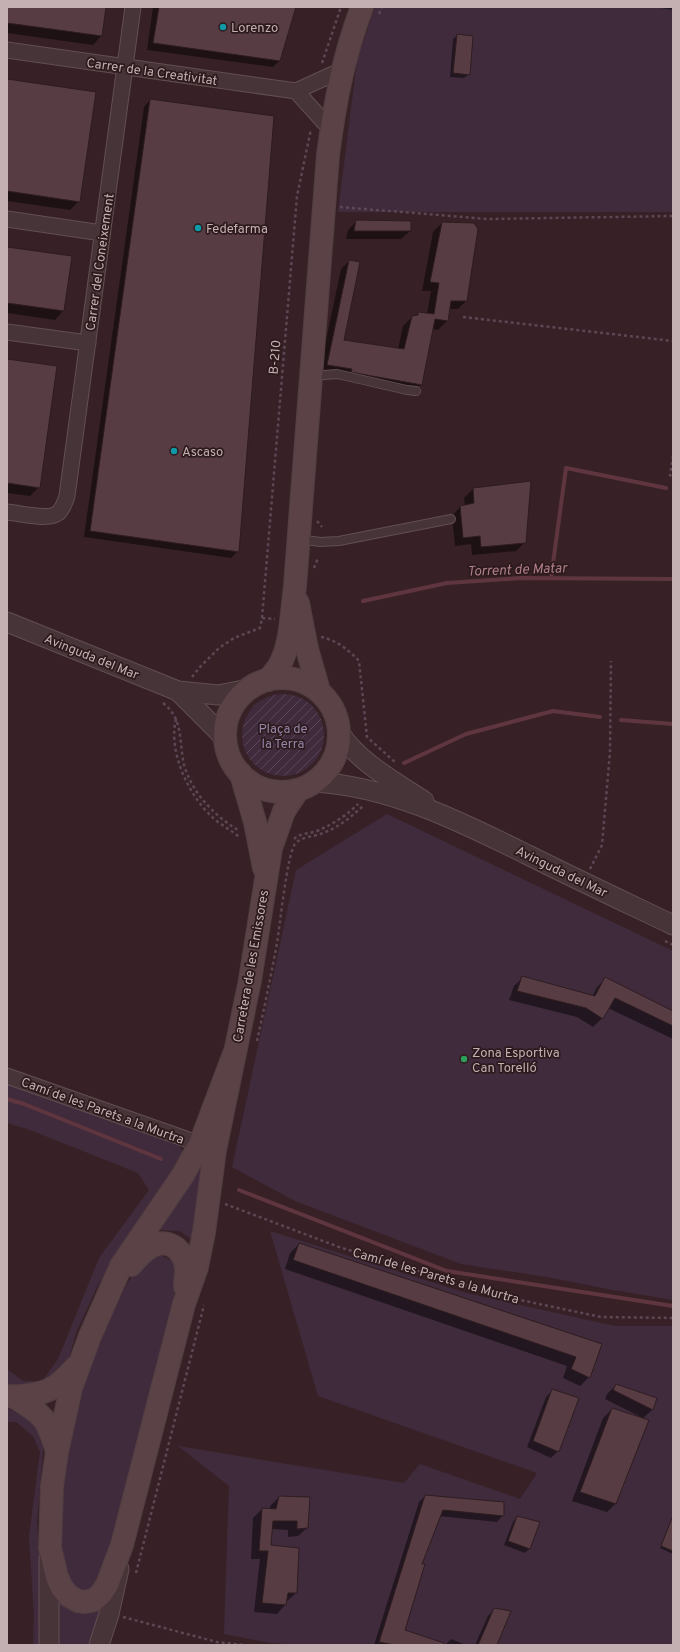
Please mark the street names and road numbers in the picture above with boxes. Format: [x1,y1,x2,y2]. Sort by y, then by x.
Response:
street label: Carrer de la Creativitat [85,56,218,90]
street label: Carrer del Coneixement [83,193,119,332]
street label: B-210 [267,339,285,375]
street label: Avinguda del Mar [42,632,141,684]
street label: Avinguda del Mar [513,844,610,902]
street label: Carretera de les Emissores [231,889,273,1044]
street label: Camí de les Parets a la Murtra [19,1075,186,1149]
street label: Camí de les Parets a la Murtra [350,1245,521,1308]

